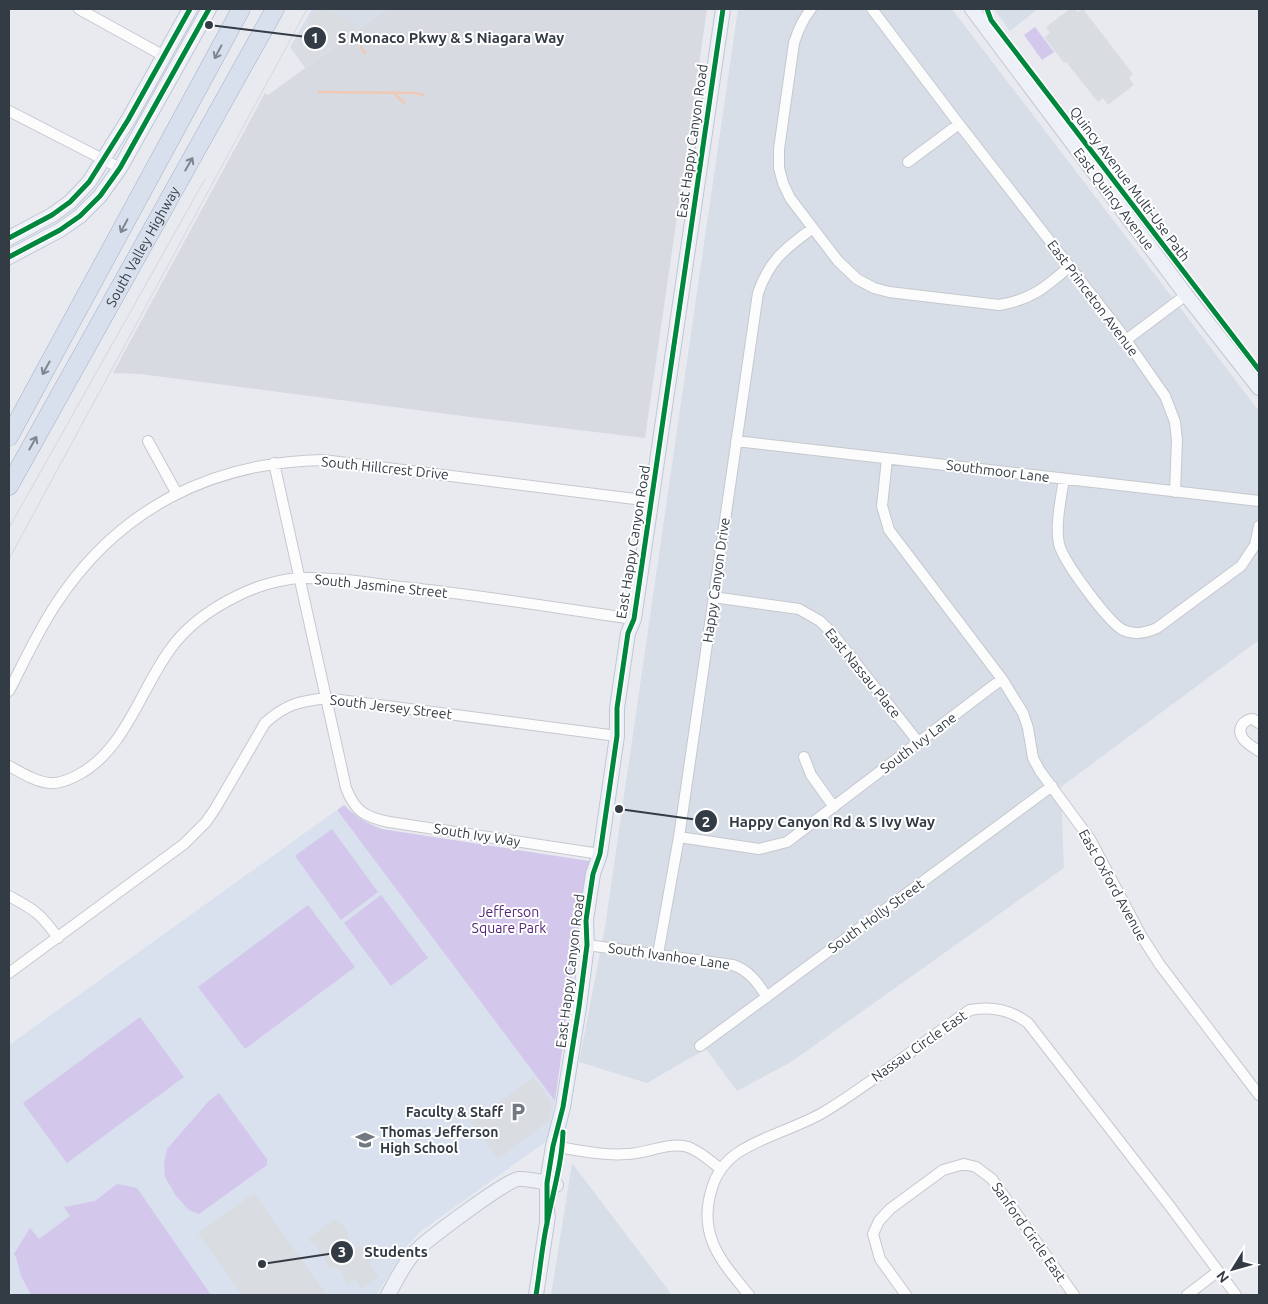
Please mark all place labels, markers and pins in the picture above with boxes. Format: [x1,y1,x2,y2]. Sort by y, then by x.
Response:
callout: S Monaco Pkwy & S Niagara Way [303,23,574,53]
callout: Happy Canyon Rd & S Ivy Way [694,806,945,836]
parking icon: Faculty & Staff [507,1101,529,1123]
place label: Faculty & Staff [406,1104,503,1120]
place label: Thomas Jefferson High School [380,1124,498,1156]
school or university icon: Thomas Jefferson High School [354,1129,376,1151]
callout: Students [329,1237,438,1267]

